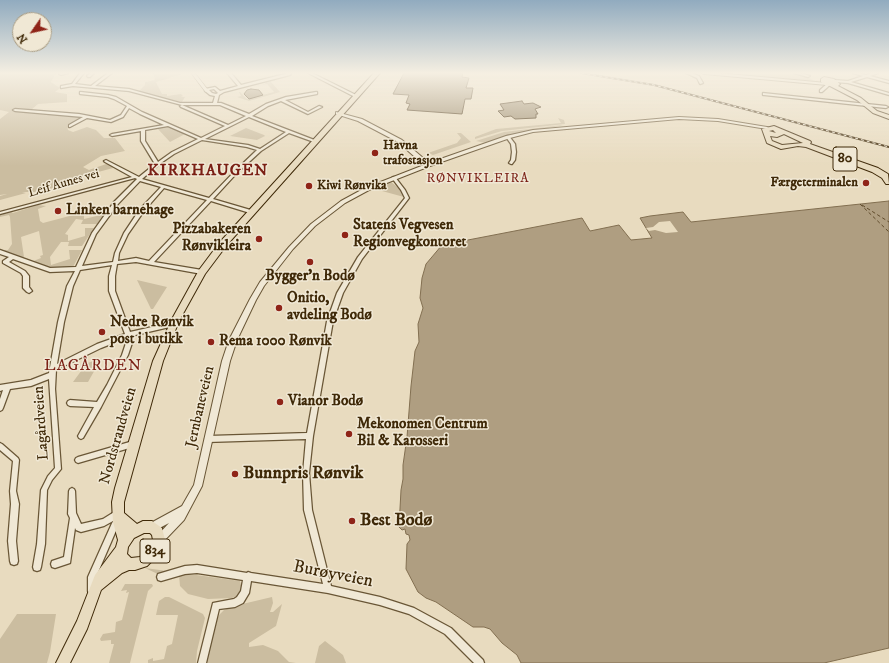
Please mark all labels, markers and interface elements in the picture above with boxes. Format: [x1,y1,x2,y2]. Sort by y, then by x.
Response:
north arrow [12,12,52,52]
text: N [15,30,31,46]
place label: Havna trafostasjon [383,138,443,169]
road number: 80 [833,147,857,171]
marker: Havna trafostasjon [370,148,380,158]
district label: KIRKHAUGEN [148,162,268,182]
street label: Leif Aunes vei [27,166,101,202]
district label: RØNVIKLEIRA [427,171,529,187]
place label: Færgeterminalen [770,175,858,191]
place label: Kiwi Rønvika [317,178,387,194]
marker: Færgeterminalen [861,178,871,188]
marker: Kiwi Rønvika [304,181,314,191]
place label: Linken barnehage [66,202,174,220]
marker: Linken barnehage [53,206,63,216]
place label: Statens Vegvesen Regionvegkontoret [353,217,466,252]
place label: Pizzabakeren Rønvikleira [173,221,251,256]
marker: Statens Vegvesen Regionvegkontoret [340,230,350,240]
marker: Pizzabakeren Rønvikleira [254,234,264,244]
marker: Bygger'n Bodø [305,257,315,267]
place label: Bygger'n Bodø [265,268,355,286]
place label: Onitio, avdeling Bodø [287,290,372,325]
marker: Onitio, avdeling Bodø [274,303,284,313]
place label: Nedre Rønvik post i butikk [110,314,194,349]
marker: Nedre Rønvik post i butikk [97,327,107,337]
place label: Rema 1000 Rønvik [219,333,332,351]
marker: Rema 1000 Rønvik [206,337,216,347]
district label: LAGÅRDEN [44,357,142,377]
street label: Jernbaneveien [183,364,219,450]
street label: Lagårdveien [30,385,54,461]
street label: Nordstrandveien [97,385,141,487]
place label: Vianor Bodø [288,393,363,411]
marker: Vianor Bodø [275,397,285,407]
place label: Mekonomen Centrum Bil & Karosseri [357,416,488,451]
marker: Mekonomen Centrum Bil & Karosseri [344,429,354,439]
place label: Bunnpris Rønvik [243,463,364,485]
marker: Bunnpris Rønvik [230,469,240,479]
place label: Best Bodø [360,510,432,532]
marker: Best Bodø [347,516,357,526]
road number: 834 [140,539,170,563]
street label: Burøyveien [291,557,375,593]

